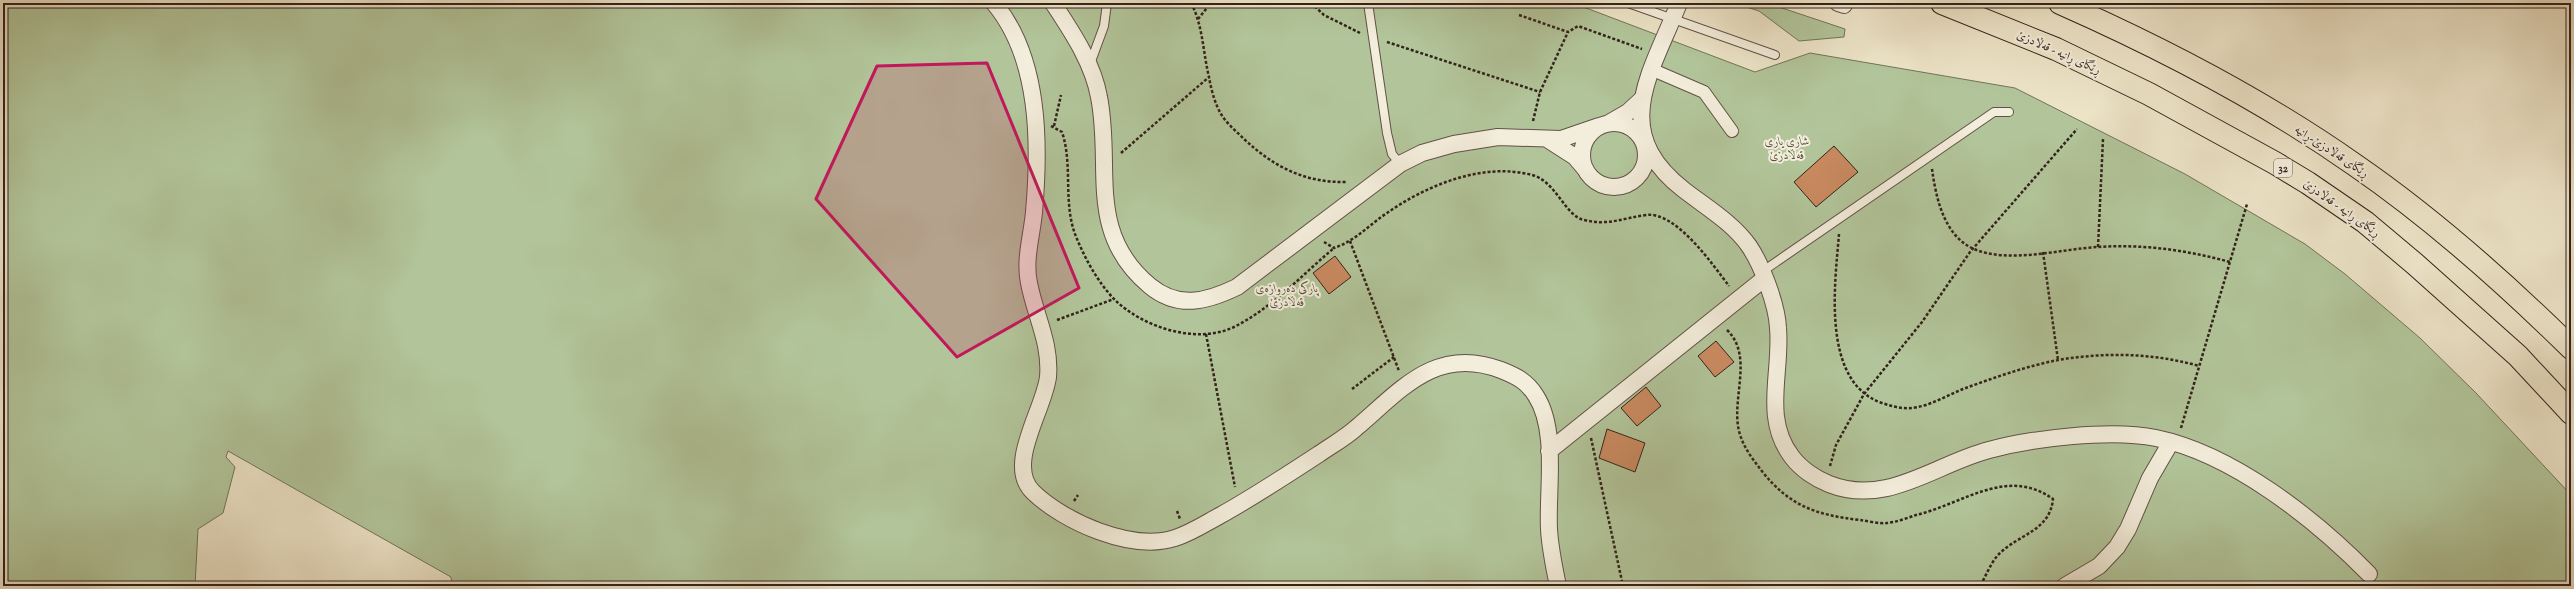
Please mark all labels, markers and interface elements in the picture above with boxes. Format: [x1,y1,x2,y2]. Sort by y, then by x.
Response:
street label: ڕێگای ڕانیە - قەڵادزێ [2014,26,2104,80]
street label: ڕێگای قەڵادزێ-ڕانیە [2291,121,2372,183]
park label: شاری یاری قەڵادزێ [1764,133,1810,165]
road number: 32 [2274,159,2292,177]
street label: ڕێگای ڕانیە - قەڵادزێ [2299,176,2384,242]
park label: پارکی دەروازەی قەڵادزێ [1256,280,1320,312]

